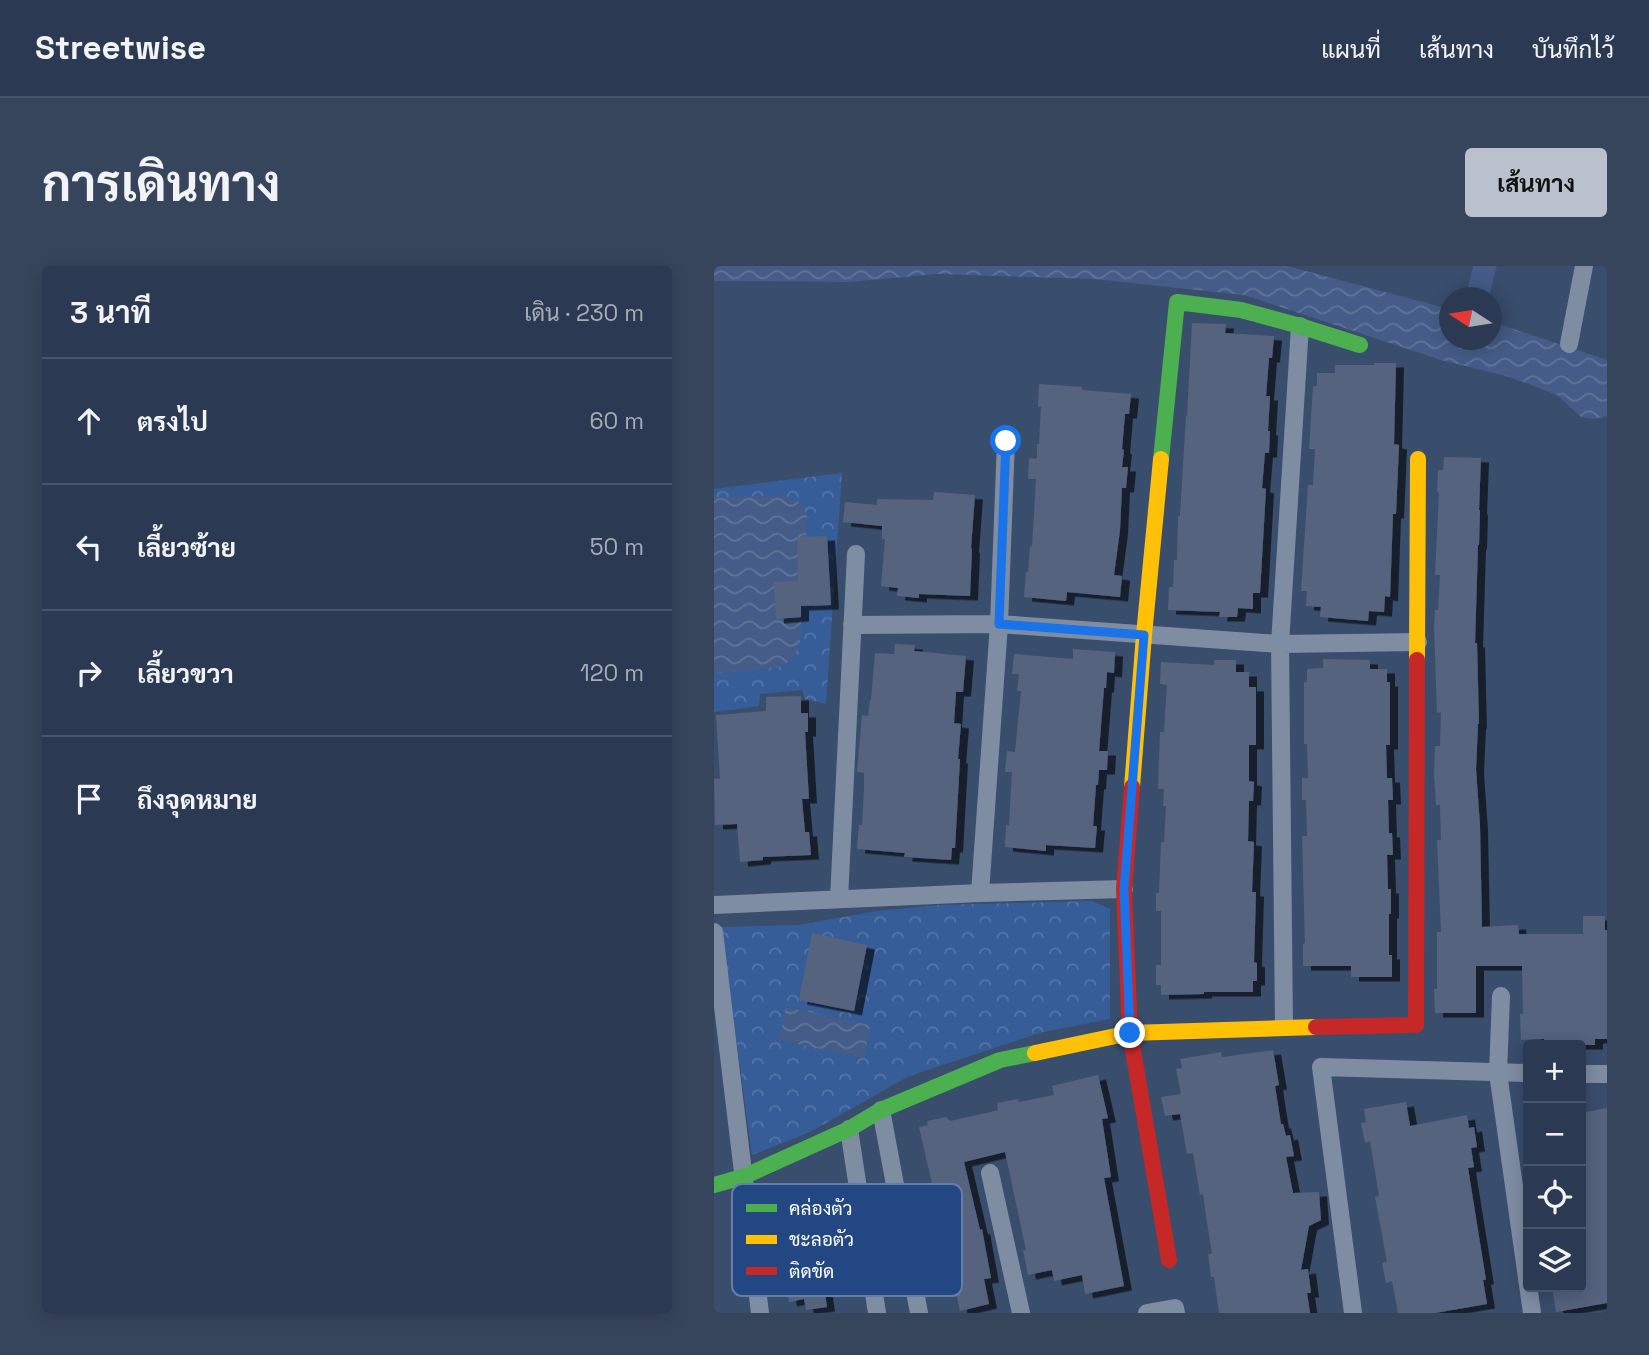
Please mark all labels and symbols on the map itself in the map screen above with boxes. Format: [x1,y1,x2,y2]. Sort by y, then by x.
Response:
north arrow [1439,287,1502,350]
route start [990,425,1021,456]
route end [1114,1017,1145,1048]
legend [732,1184,962,1296]
text: คล่องตัว [789,1196,853,1221]
text: ชะลอตัว [789,1227,854,1252]
text: ติดขัด [789,1259,834,1284]

